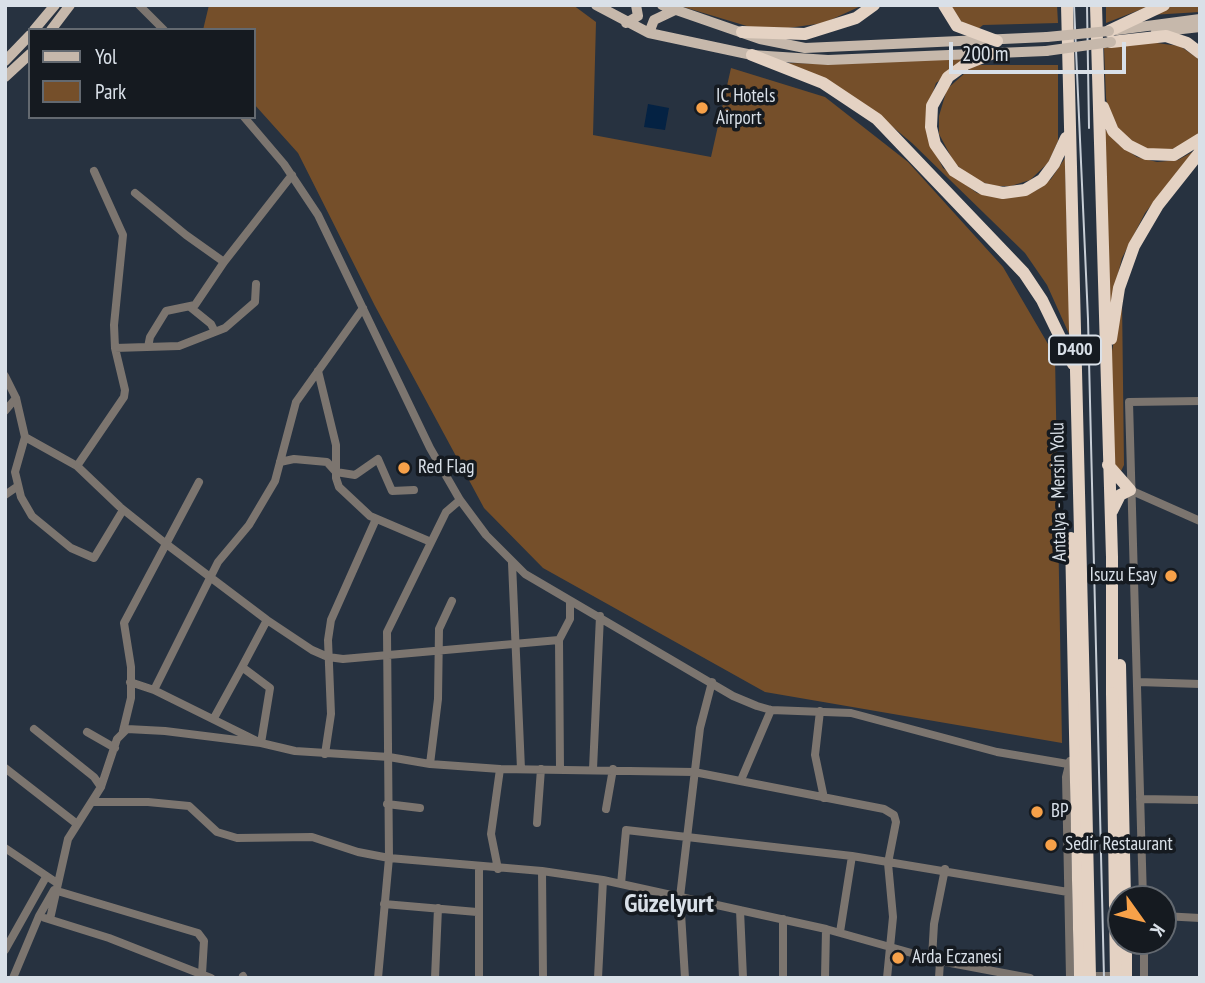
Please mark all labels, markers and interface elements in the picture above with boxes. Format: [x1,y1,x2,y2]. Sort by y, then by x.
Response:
legend [28,28,256,119]
scale bar [953,28,1130,72]
text: 200 m [962,40,1008,67]
text: Yol [95,43,117,70]
text: Park [95,78,126,105]
place label: IC Hotels Airport [716,86,775,130]
marker: IC Hotels Airport [694,100,710,116]
road number: D400 [1049,336,1101,364]
street label: Antalya - Mersin Yolu [1046,422,1072,562]
place label: Red Flag [418,457,475,479]
marker: Red Flag [396,460,412,476]
place label: Isuzu Esay [1089,565,1157,587]
marker: Isuzu Esay [1163,568,1179,584]
place label: BP [1051,801,1069,823]
marker: BP [1029,804,1045,820]
place label: Sedir Restaurant [1065,834,1173,856]
marker: Sedir Restaurant [1043,837,1059,853]
north arrow [1107,885,1177,955]
district label: Güzelyurt [624,889,714,921]
text: K [1145,920,1170,941]
place label: Arda Eczanesi [912,947,1002,969]
marker: Arda Eczanesi [890,950,906,966]

